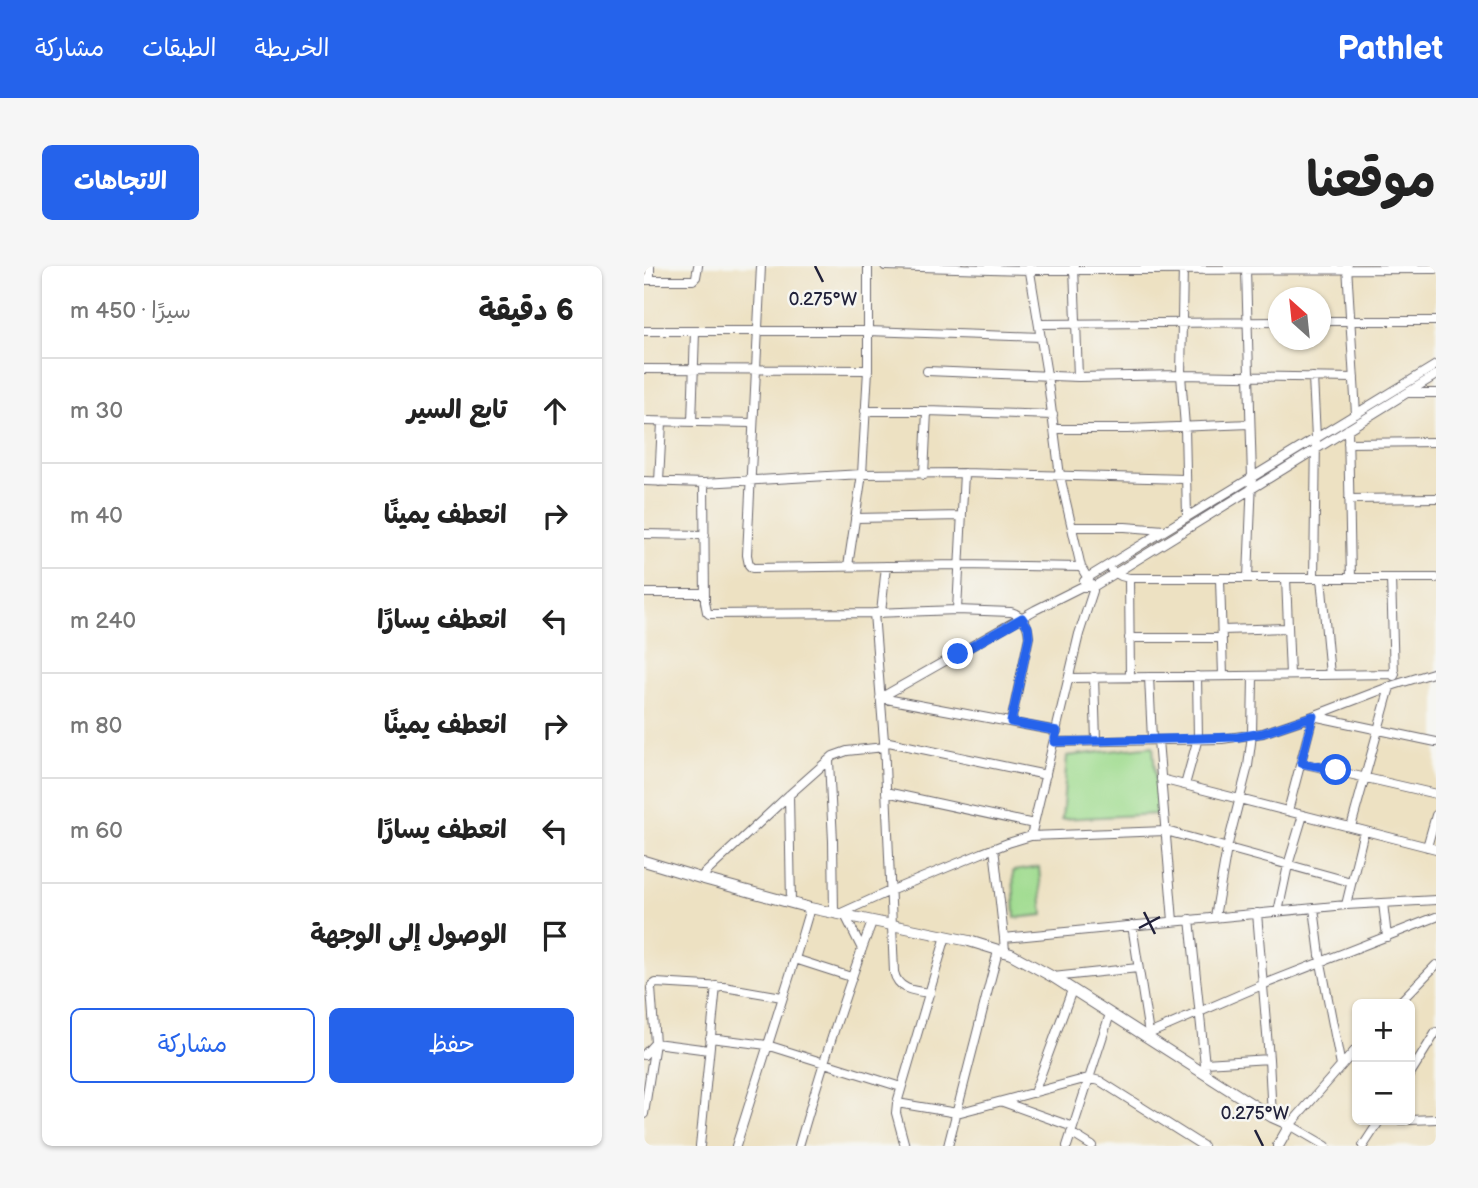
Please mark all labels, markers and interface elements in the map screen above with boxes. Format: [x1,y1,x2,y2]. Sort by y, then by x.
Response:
text: Pathlet [1338,29,1443,69]
text: مشاركة [35,34,104,63]
text: الطبقات [142,34,217,63]
text: الخريطة [255,34,329,63]
button: الاتجاهات [42,145,199,220]
text: موقعنا [1306,152,1436,211]
north arrow [1268,287,1331,350]
text: 0.275°W [789,289,858,310]
text: 6 دقيقة [479,293,574,329]
text: سيرًا · 450 m [70,297,191,325]
icon: ahead [536,392,574,430]
text: تابع السير [407,395,507,426]
text: 30 m [70,397,123,425]
icon: right [536,497,574,535]
text: انعطف يمينًا [384,500,507,531]
text: 40 m [70,502,123,530]
icon: left [536,602,574,640]
text: انعطف يسارًا [377,605,507,636]
text: 240 m [70,607,136,635]
route end [942,638,973,669]
icon: right [536,707,574,745]
text: انعطف يمينًا [384,710,507,741]
text: 80 m [70,712,122,740]
route start [1320,754,1351,785]
icon: left [536,812,574,850]
text: انعطف يسارًا [377,815,507,846]
text: 60 m [70,817,123,845]
icon: arrive [536,917,574,955]
text: الوصول إلى الوجهة [310,920,507,951]
map controls [1352,999,1415,1125]
button: + [1352,999,1415,1062]
button: مشاركة [70,1008,315,1083]
button: حفظ [329,1008,574,1083]
button: − [1352,1062,1415,1125]
text: 0.275°W [1221,1103,1290,1124]

